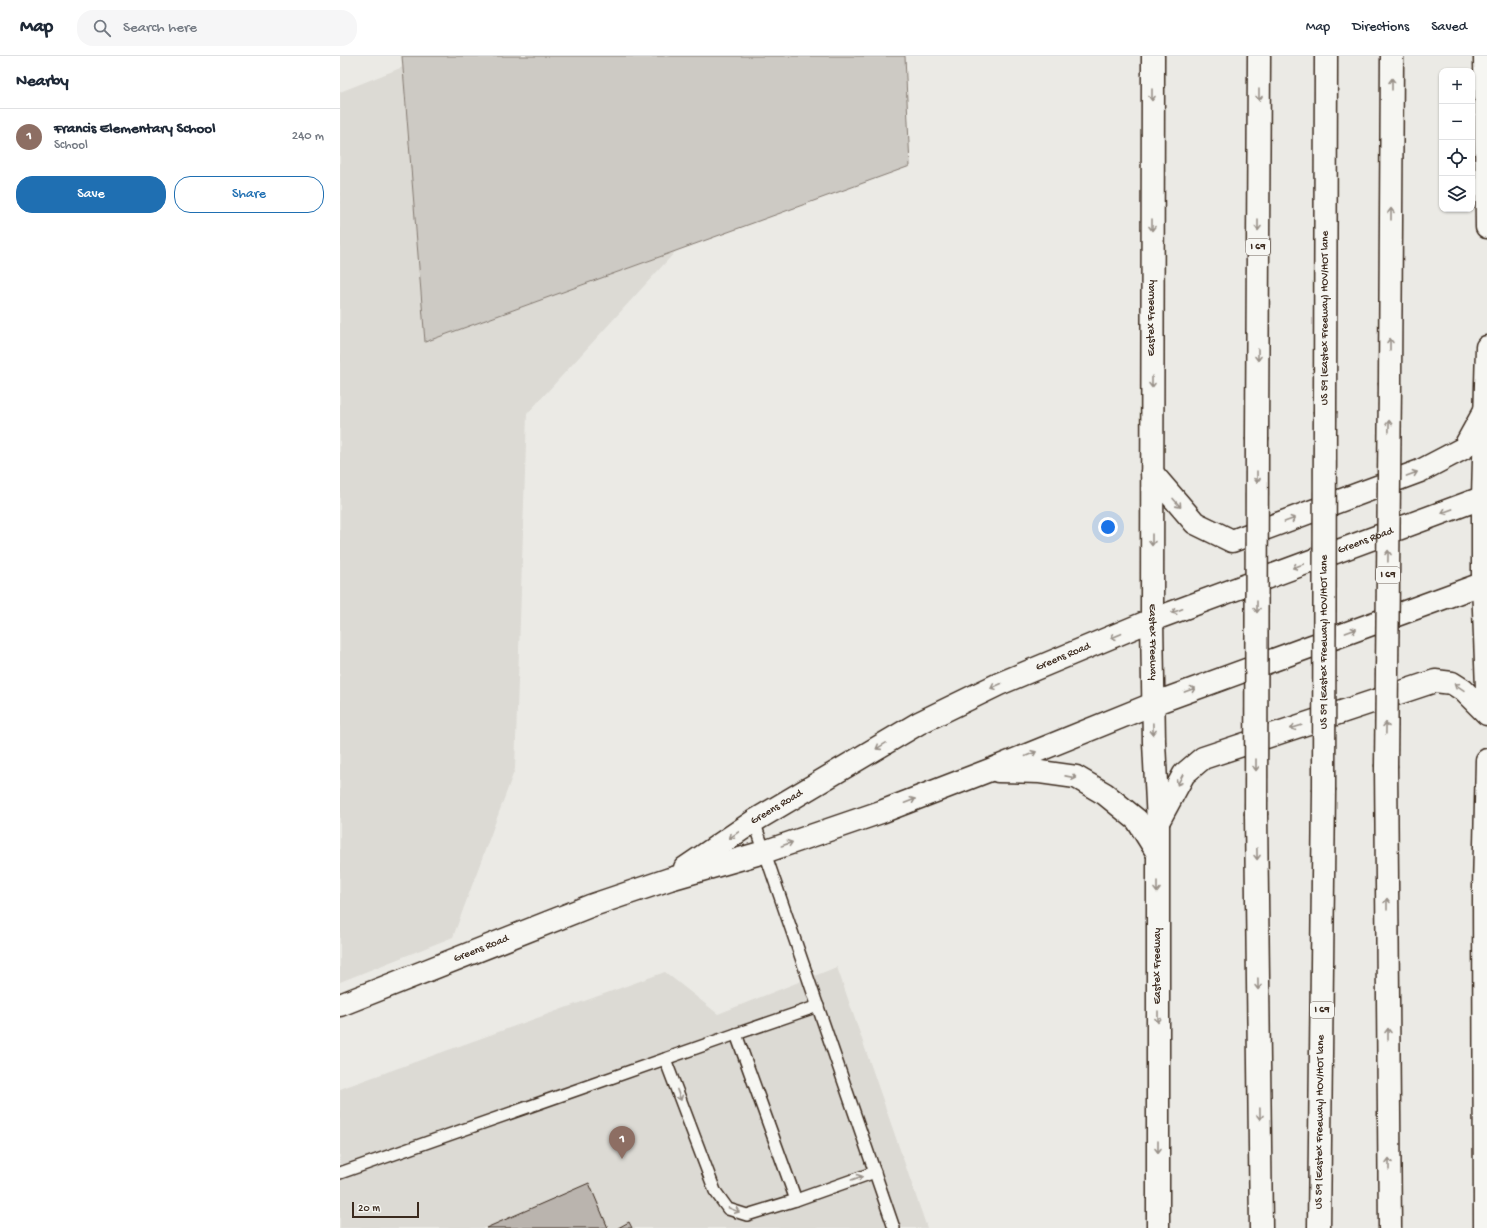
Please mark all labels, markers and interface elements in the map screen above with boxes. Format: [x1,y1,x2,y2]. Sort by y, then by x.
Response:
search box [77,10,357,46]
text: Map [20,16,53,39]
icon: search [91,17,113,39]
text: Search here [123,19,197,37]
text: Map [1306,19,1330,36]
text: Directions [1352,19,1409,36]
text: Saved [1431,19,1467,36]
map controls [1439,68,1475,212]
button: + [1439,68,1475,104]
text: Nearby [16,72,69,92]
one-way arrow [1388,78,1396,91]
one-way arrow [1148,88,1156,101]
one-way arrow [1255,88,1263,101]
button: − [1439,104,1475,140]
text: Francis Elementary School [54,120,215,138]
text: 1 [26,129,32,144]
text: 240 m [292,129,324,144]
text: School [54,138,88,153]
button: locate [1439,140,1475,176]
button: Save [16,176,166,213]
button: Share [174,176,324,213]
button: layers [1439,176,1475,212]
one-way arrow [1387,208,1395,221]
one-way arrow [1148,218,1156,231]
one-way arrow [1255,218,1262,231]
street label: US 59 (Eastex Freeway) HOV/HOT lane [1319,230,1332,405]
road number: I 69 [1246,239,1270,255]
street label: Eastex Freeway [1146,279,1158,356]
one-way arrow [1386,338,1394,351]
one-way arrow [1254,348,1262,361]
one-way arrow [1148,375,1156,388]
one-way arrow [1385,420,1393,433]
one-way arrow [1253,470,1261,483]
one-way arrow [1405,470,1417,478]
one-way arrow [1173,498,1182,508]
one-way arrow [1441,507,1453,515]
one-way arrow [1283,515,1295,523]
your location [1098,517,1118,537]
street label: Greens Road [1336,525,1396,557]
one-way arrow [1148,533,1156,546]
one-way arrow [1384,550,1392,563]
street label: US 59 (Eastex Freeway) HOV/HOT lane [1318,554,1331,729]
one-way arrow [1293,562,1305,570]
road number: I 69 [1376,567,1400,583]
one-way arrow [1253,600,1261,613]
street label: Eastex Freeway [1146,604,1159,681]
one-way arrow [1170,608,1183,615]
one-way arrow [1345,627,1357,635]
one-way arrow [1110,632,1122,640]
street label: Greens Road [1034,640,1094,674]
one-way arrow [990,683,1002,690]
one-way arrow [1453,683,1465,691]
one-way arrow [1183,686,1195,694]
one-way arrow [1149,722,1157,735]
one-way arrow [1382,722,1390,735]
one-way arrow [1289,724,1302,731]
one-way arrow [876,742,887,750]
one-way arrow [1025,749,1037,757]
one-way arrow [1252,758,1260,771]
one-way arrow [1064,773,1077,781]
one-way arrow [1176,774,1184,786]
street label: Greens Road [749,787,806,827]
one-way arrow [904,796,916,804]
one-way arrow [728,831,739,839]
one-way arrow [781,840,794,847]
one-way arrow [1253,847,1261,860]
one-way arrow [1153,880,1161,893]
one-way arrow [1383,898,1391,911]
street label: Eastex Freeway [1152,927,1164,1004]
street label: Greens Road [452,932,512,965]
one-way arrow [1254,977,1262,990]
road number: I 69 [1310,1002,1334,1018]
one-way arrow [1154,1010,1162,1023]
one-way arrow [1384,1028,1392,1041]
street label: US 59 (Eastex Freeway) HOV/HOT lane [1313,1034,1327,1209]
one-way arrow [675,1089,683,1101]
one-way arrow [1256,1107,1263,1120]
pin: 1 [609,1126,635,1159]
one-way arrow [1154,1140,1162,1153]
one-way arrow [1385,1158,1393,1171]
one-way arrow [850,1174,863,1181]
scale bar [352,1200,419,1219]
text: 20 m [358,1203,380,1215]
one-way arrow [727,1207,739,1214]

